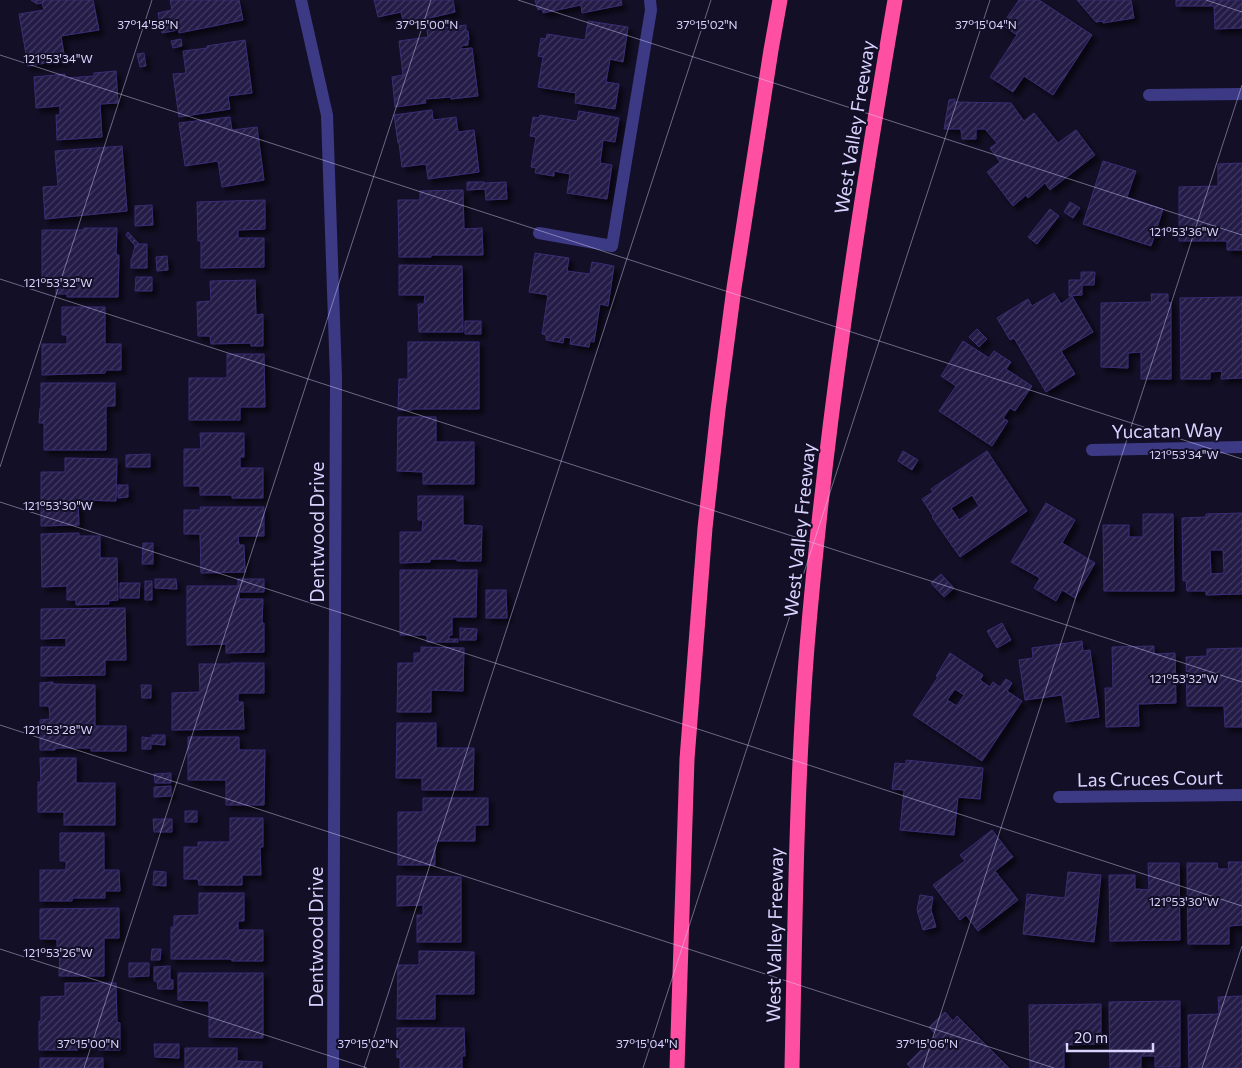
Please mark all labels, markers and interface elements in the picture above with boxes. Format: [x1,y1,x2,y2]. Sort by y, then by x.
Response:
text: 37°14'58"N [117,17,179,31]
text: 37°15'00"N [396,17,458,31]
text: 37°15'02"N [676,17,738,31]
text: 37°15'04"N [955,17,1017,31]
street label: West Valley Freeway [829,39,879,215]
text: 121°53'34"W [23,51,93,65]
text: 121°53'36"W [1149,224,1219,238]
text: 121°53'32"W [24,275,93,289]
street label: Yucatan Way [1111,418,1223,442]
street label: West Valley Freeway [778,442,820,618]
text: 121°53'34"W [1149,447,1219,461]
street label: Dentwood Drive [305,462,328,602]
text: 121°53'30"W [23,498,93,512]
text: 121°53'32"W [1150,671,1219,685]
text: 121°53'28"W [23,722,93,736]
street label: Las Cruces Court [1077,765,1224,791]
street label: West Valley Freeway [761,847,787,1023]
street label: Dentwood Drive [304,867,327,1007]
text: 121°53'30"W [1149,894,1219,908]
text: 121°53'26"W [23,945,93,959]
scale bar [1067,1020,1153,1052]
text: 20 m [1074,1028,1108,1046]
text: 37°15'00"N [57,1036,119,1050]
text: 37°15'02"N [337,1036,399,1050]
text: 37°15'04"N [616,1036,678,1050]
text: 37°15'06"N [896,1036,958,1050]

